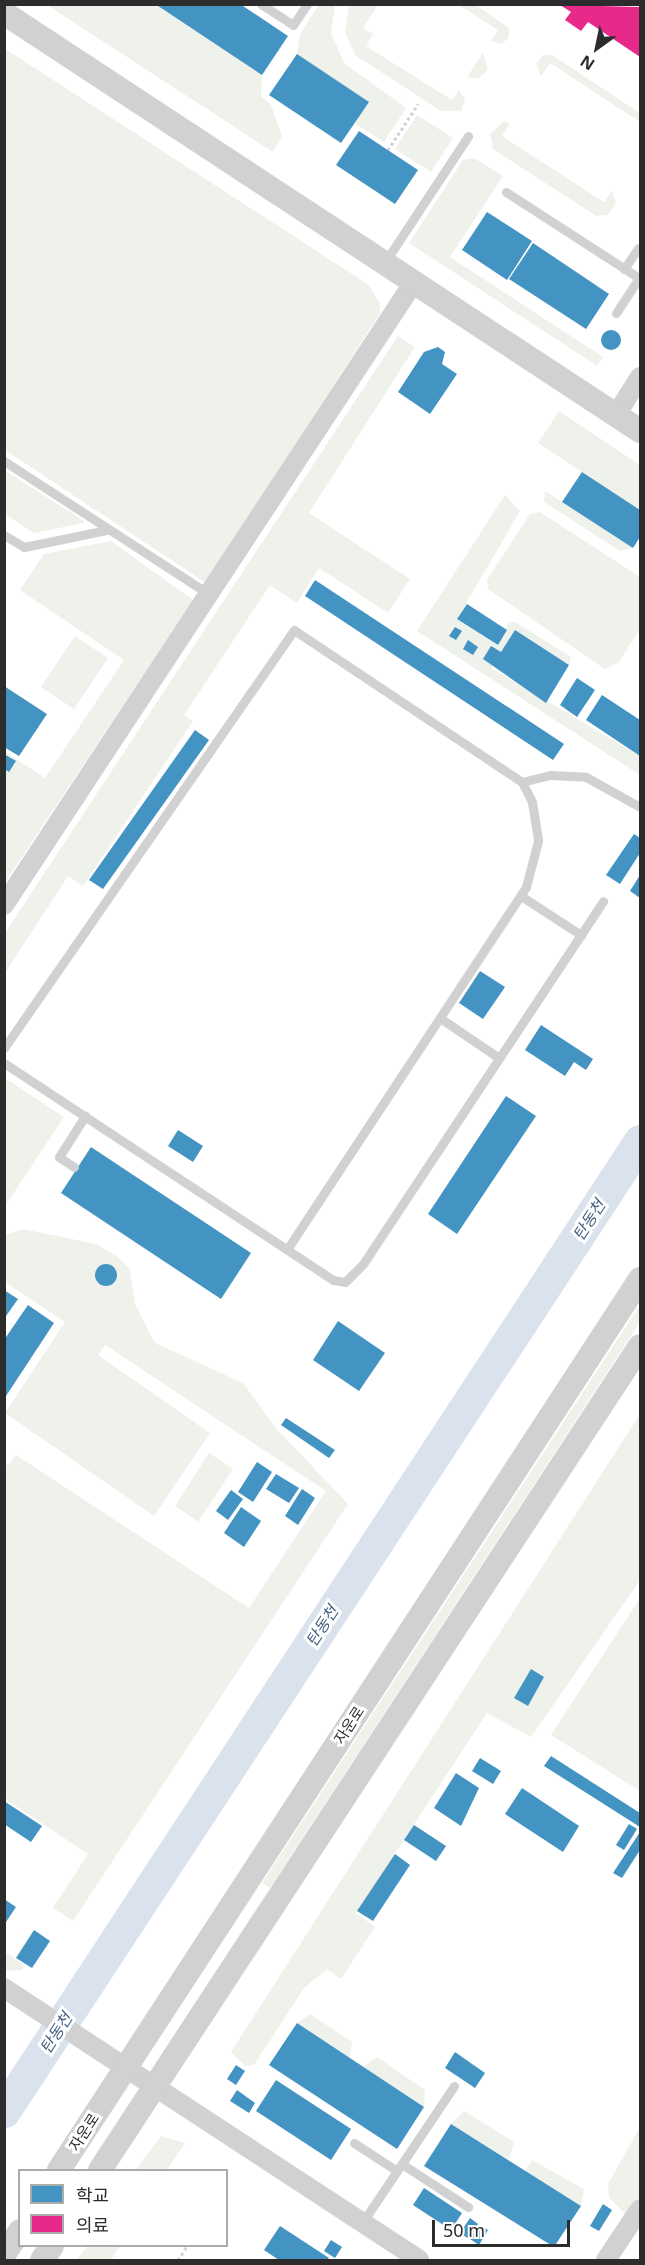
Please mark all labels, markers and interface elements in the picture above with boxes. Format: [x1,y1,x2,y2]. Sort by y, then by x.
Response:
north arrow [567,18,627,78]
text: N [576,50,599,76]
water label: 탄동천 [569,1196,609,1244]
water label: 탄동천 [302,1602,342,1650]
street label: 자운로 [330,1703,368,1747]
water label: 탄동천 [36,2009,76,2057]
street label: 자운로 [65,2110,103,2154]
legend [18,2169,228,2247]
text: 학교 [76,2183,109,2207]
scale bar [435,2208,573,2246]
text: 의료 [76,2213,109,2237]
text: 50 m [443,2218,485,2242]

